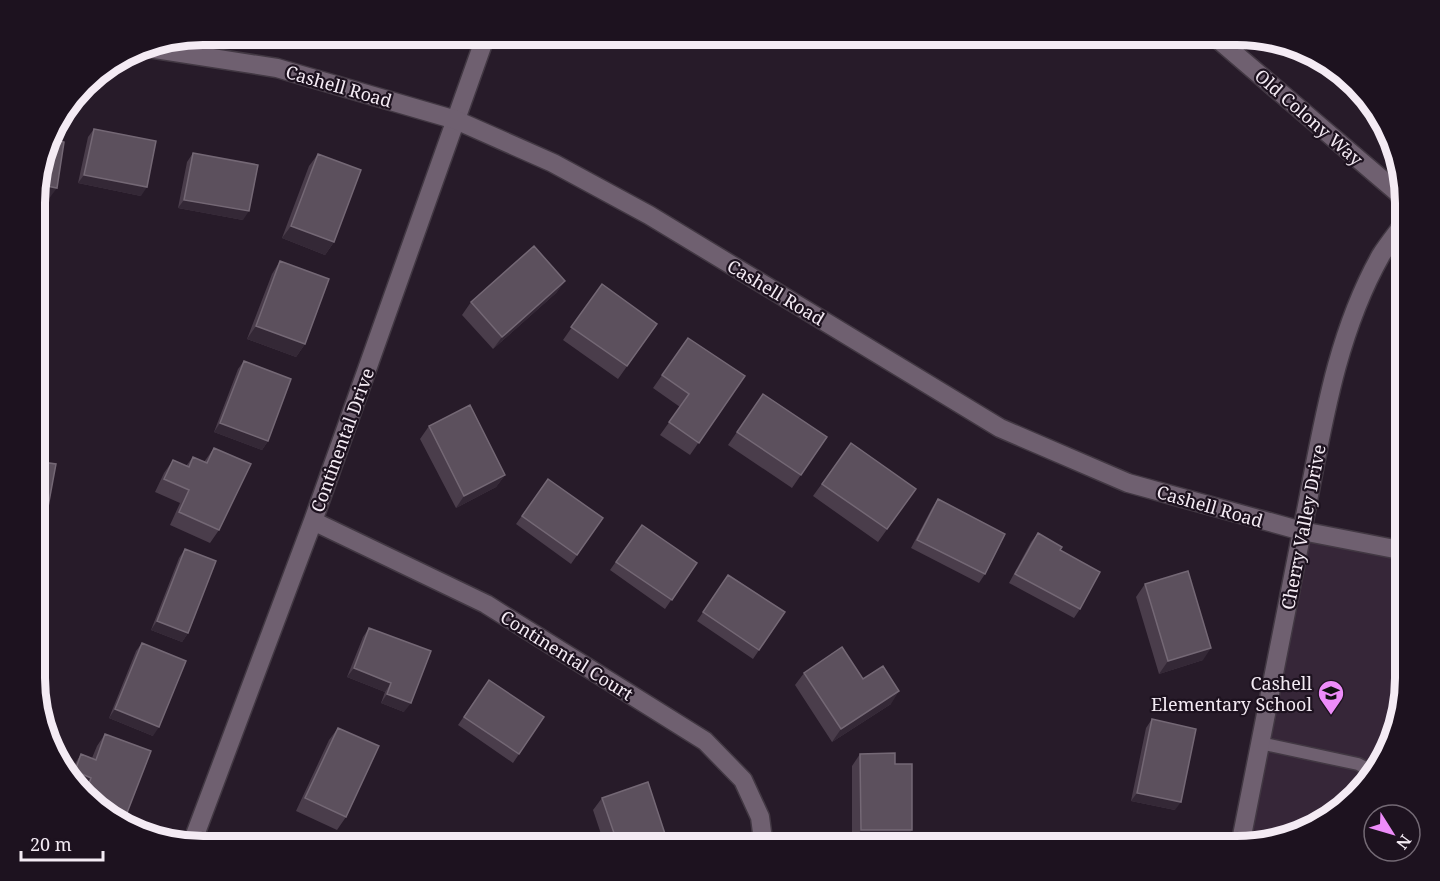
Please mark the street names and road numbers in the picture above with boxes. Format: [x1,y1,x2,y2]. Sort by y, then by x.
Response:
street label: Cashell Road [283,59,395,113]
street label: Old Colony Way [1250,63,1369,171]
street label: Cashell Road [723,253,829,331]
street label: Continental Drive [305,364,379,516]
street label: Cherry Valley Drive [1275,442,1331,612]
street label: Cashell Road [1154,479,1266,533]
street label: Continental Court [496,604,638,706]

